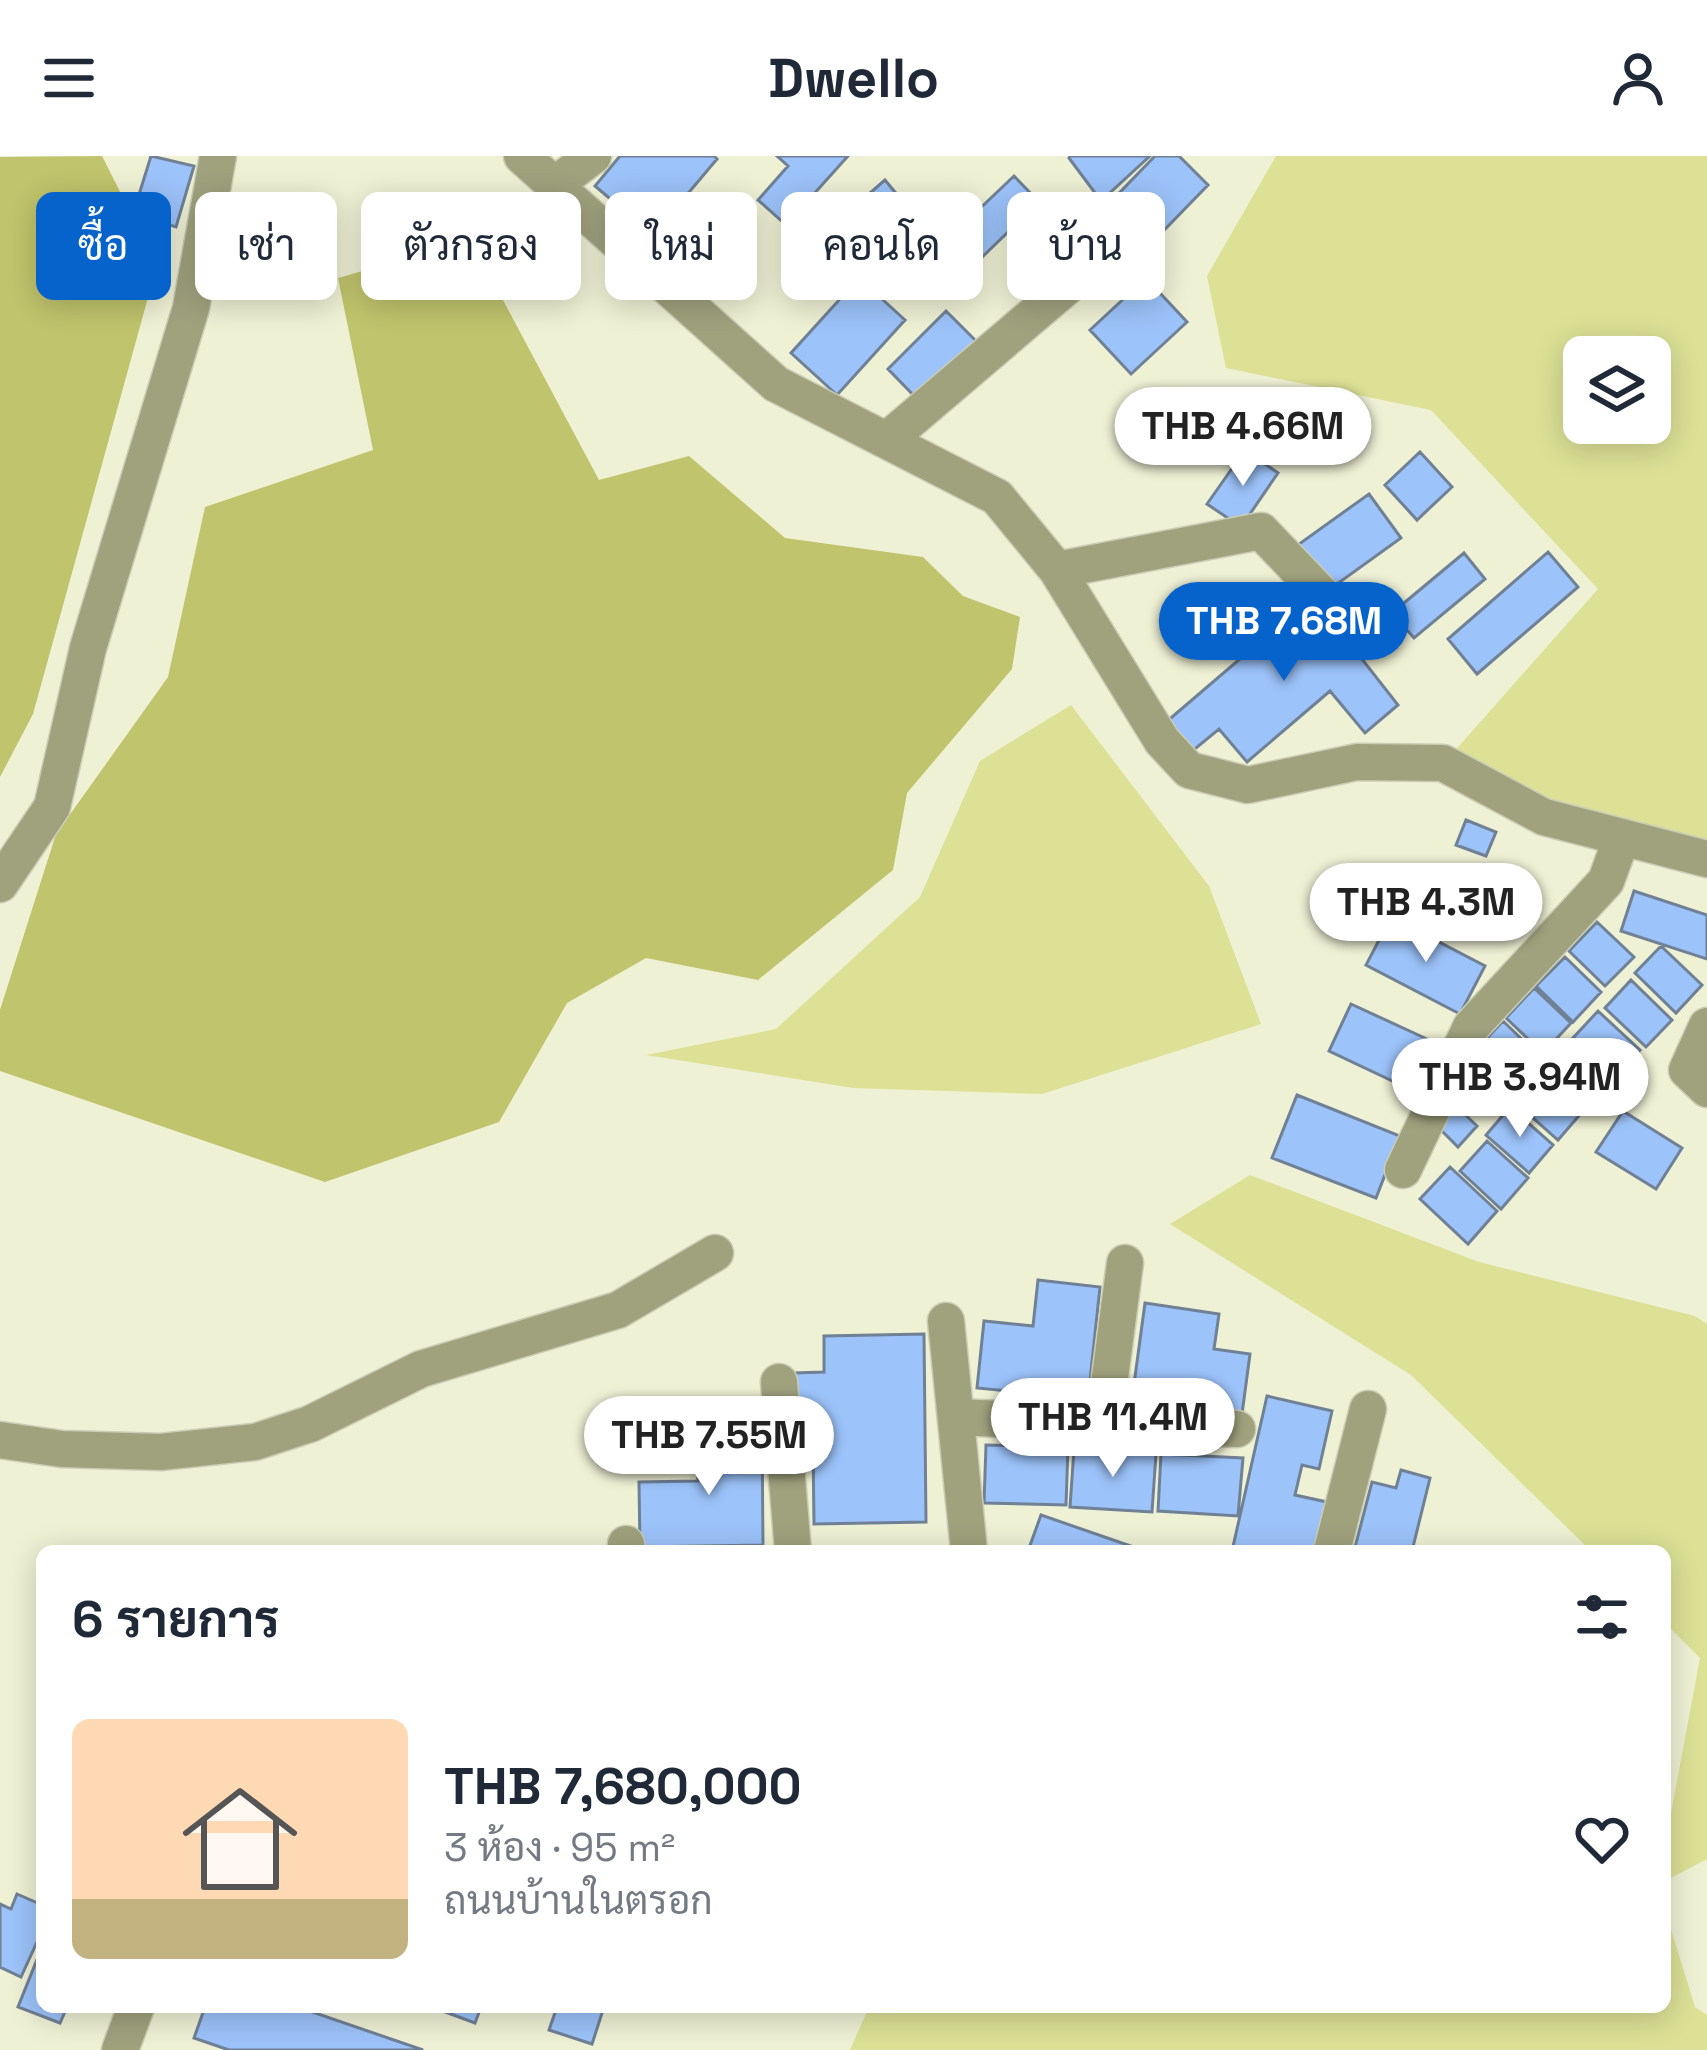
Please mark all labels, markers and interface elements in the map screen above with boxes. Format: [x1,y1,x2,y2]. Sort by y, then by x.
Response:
text: Dwello [768,44,939,113]
icon: menu [36,45,102,111]
icon: person [1605,45,1671,111]
chip: ซื้อ [36,192,171,300]
chip: เช่า [195,192,337,300]
chip: ตัวกรอง [361,192,581,300]
chip: ใหม่ [605,192,757,300]
chip: คอนโด [781,192,983,300]
chip: บ้าน [1007,192,1165,300]
map controls [1563,336,1671,444]
button: layers [1563,336,1671,444]
pin: THB 4.66M [1106,387,1380,489]
text: THB 4.66M [1142,401,1344,450]
pin: THB 7.68M [1147,582,1421,684]
text: THB 7.68M [1186,596,1382,645]
pin: THB 4.3M [1302,863,1550,965]
text: THB 4.3M [1337,877,1515,926]
pin: THB 3.94M [1383,1038,1657,1140]
text: THB 3.94M [1419,1052,1621,1101]
pin: THB 11.4M [976,1378,1250,1480]
text: THB 11.4M [1018,1392,1208,1441]
pin: THB 7.55M [572,1396,846,1498]
text: THB 7.55M [611,1410,807,1459]
icon: filters [1569,1584,1635,1650]
text: 6 รายการ [72,1587,280,1652]
text: THB 7,680,000 [444,1754,802,1819]
icon: home [168,1767,312,1911]
icon: heart [1569,1806,1635,1872]
text: 3 ห้อง · 95 m² [444,1823,675,1872]
text: ถนนบ้านในตรอก [444,1876,713,1925]

